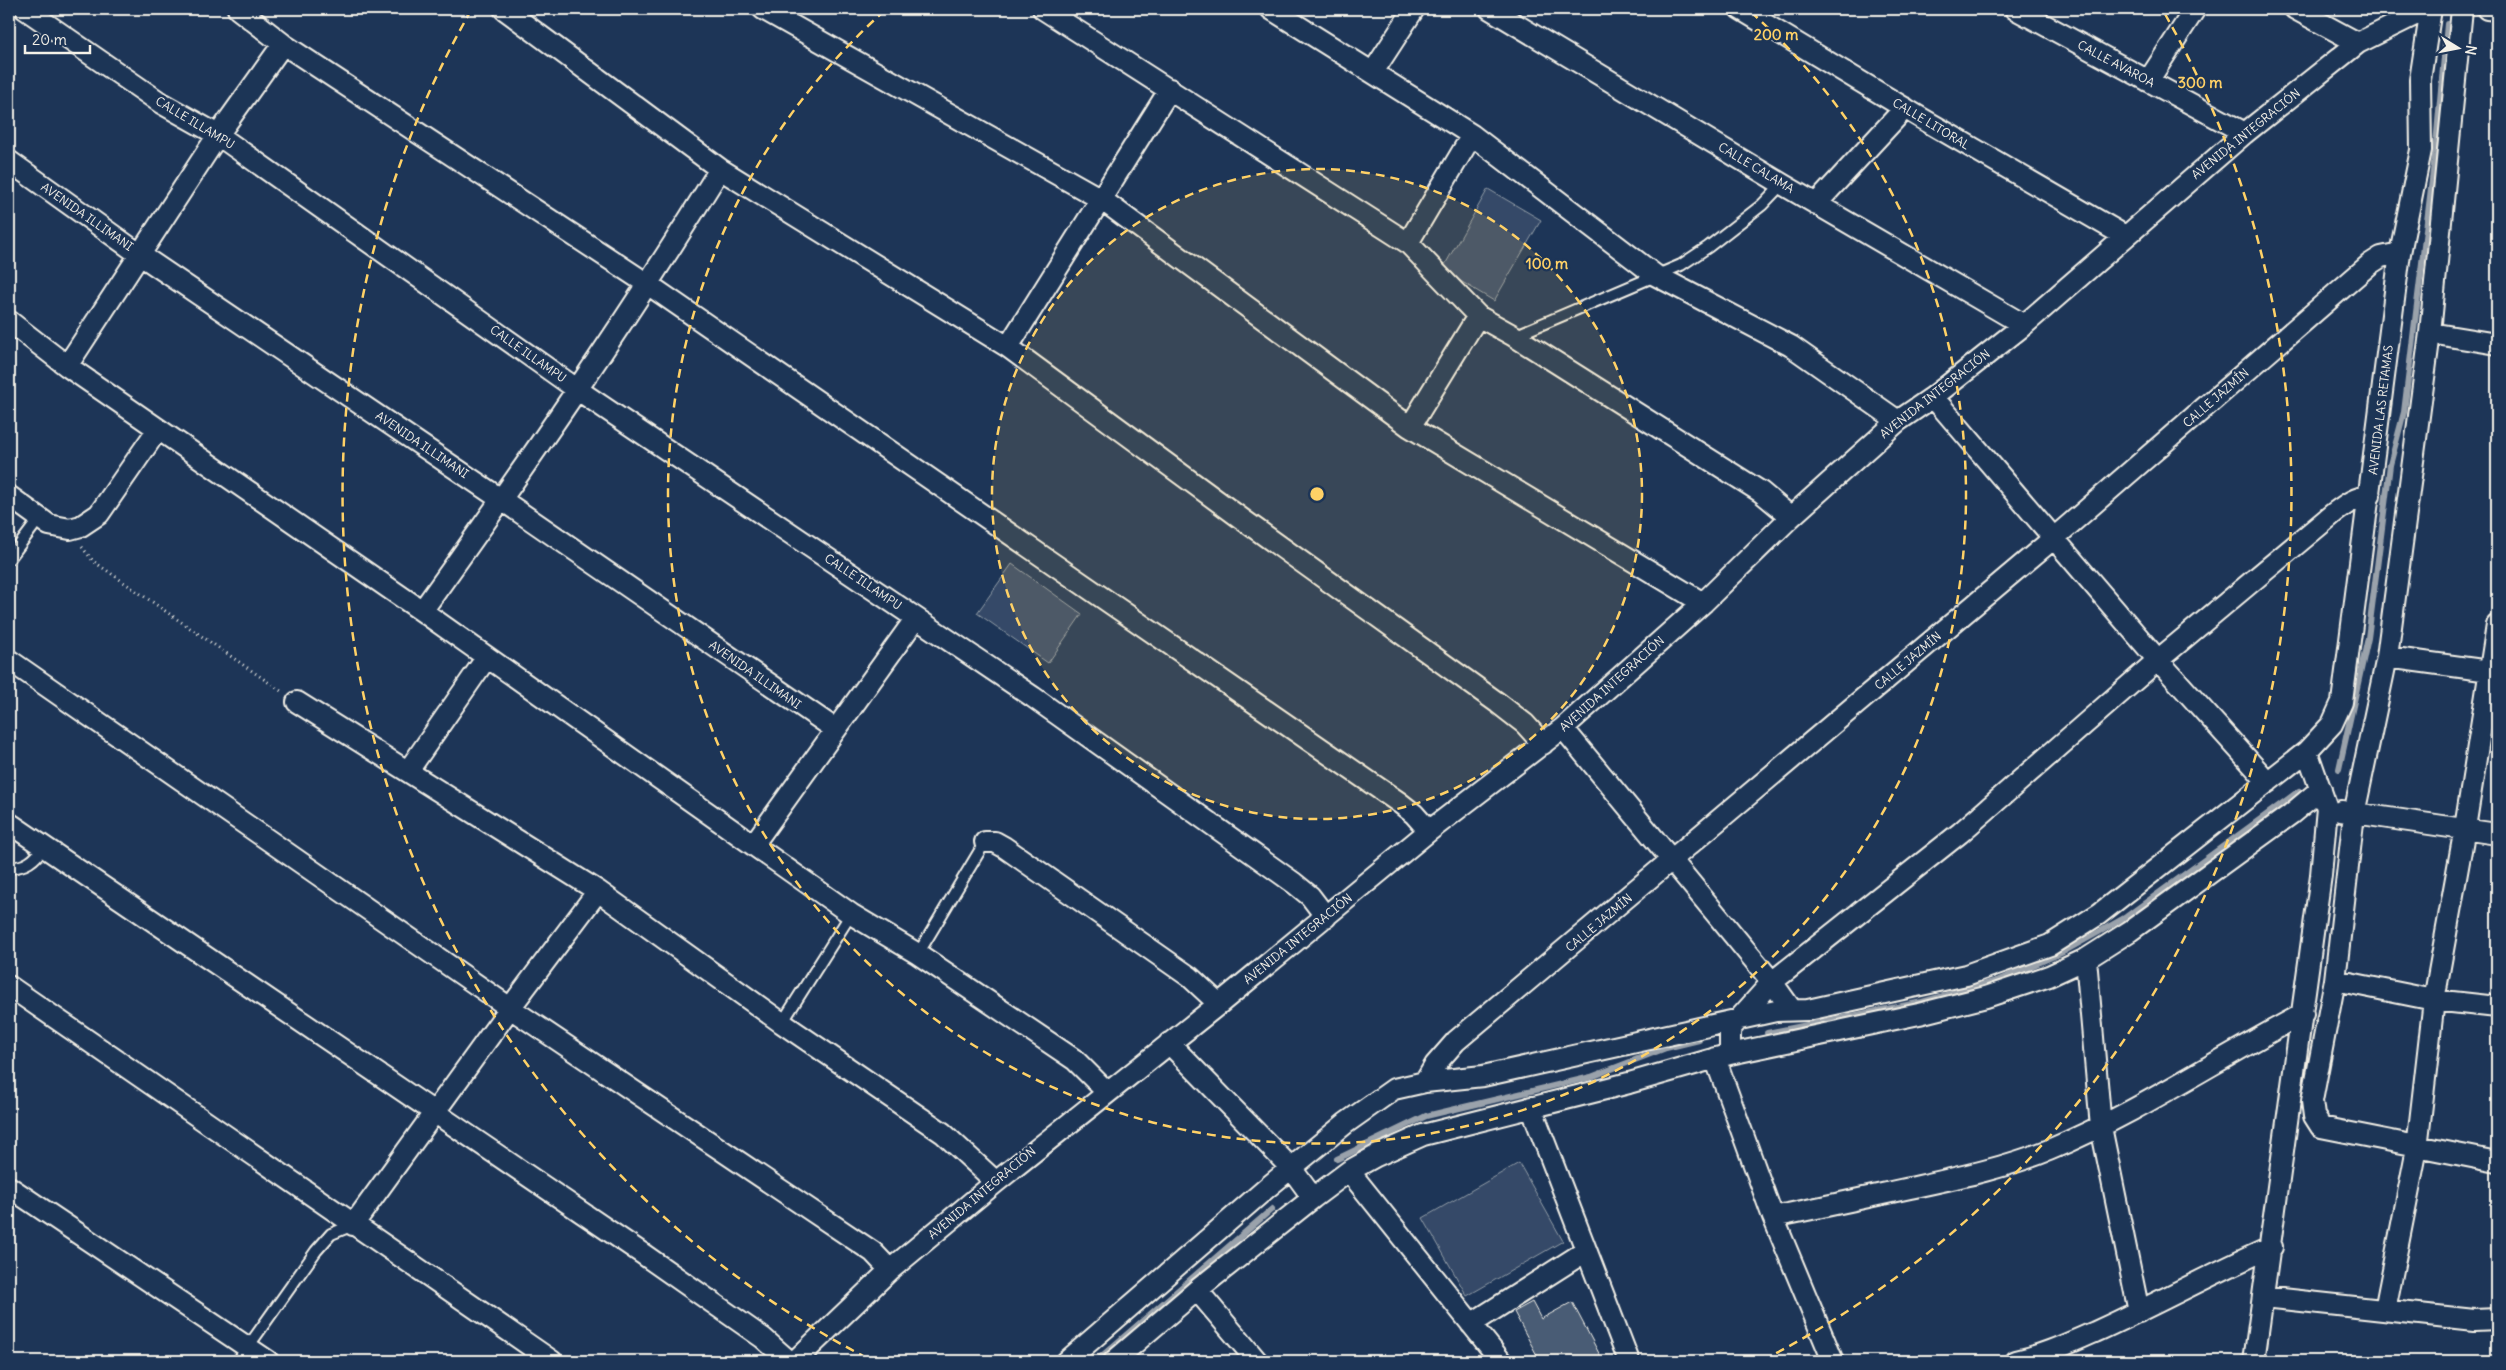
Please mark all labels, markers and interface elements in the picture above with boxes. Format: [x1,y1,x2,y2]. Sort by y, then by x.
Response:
scale bar [25,22,90,54]
north arrow [2434,22,2484,72]
text: 200 m [1754,25,1798,44]
text: 20 m [32,30,67,49]
street label: CALLE AVAROA [2075,37,2158,90]
text: N [2461,44,2481,57]
text: 300 m [2178,73,2223,92]
street label: AVENIDA INTEGRACIÓN [2188,85,2303,182]
street label: CALLE ILLAMPU [153,93,238,152]
street label: CALLE LITORAL [1890,95,1973,153]
street label: CALLE CALAMA [1716,139,1797,196]
street label: AVENIDA ILLIMANI [38,179,136,254]
text: 100 m [1526,254,1568,273]
street label: CALLE ILLAMPU [487,322,569,385]
street label: AVENIDA LAS RETAMAS [2365,344,2396,476]
street label: AVENIDA INTEGRACIÓN [1877,346,1993,441]
street label: CALLE JAZMÍN [2180,365,2252,430]
street label: AVENIDA ILLIMANI [373,408,472,481]
centre of rings [1308,485,1326,503]
street label: CALLE ILLAMPU [822,550,905,613]
street label: CALLE JAZMÍN [1871,628,1944,693]
street label: AVENIDA INTEGRACIÓN [1556,633,1667,735]
street label: AVENIDA ILLIMANI [706,637,804,712]
street label: AVENIDA INTEGRACIÓN [1240,890,1355,987]
street label: CALLE JAZMÍN [1562,890,1635,955]
street label: AVENIDA INTEGRACIÓN [925,1143,1038,1242]

